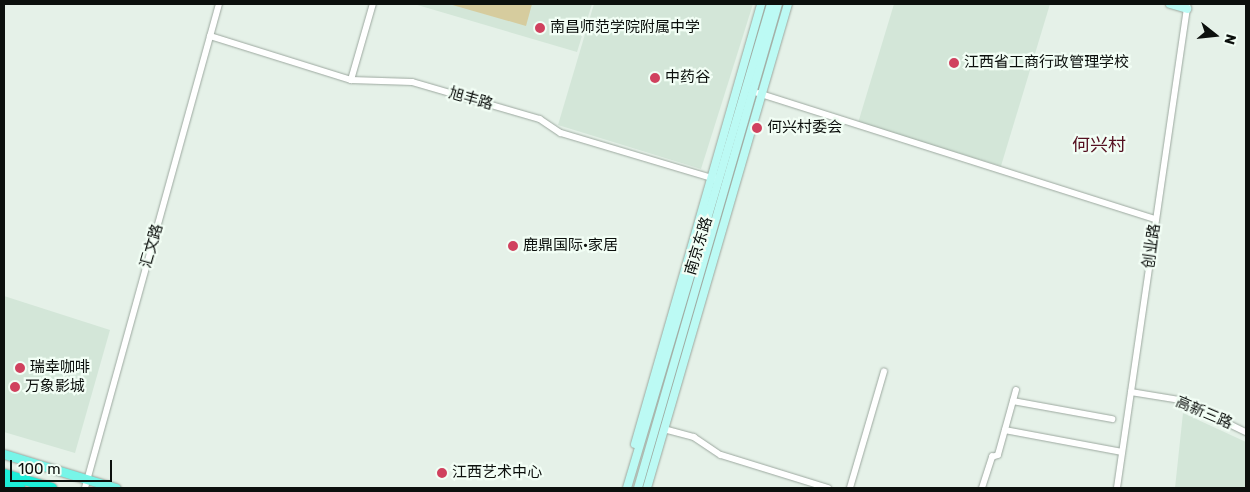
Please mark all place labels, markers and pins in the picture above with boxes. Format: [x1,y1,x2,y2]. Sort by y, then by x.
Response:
place label: 南昌师范学院附属中学 [550,19,700,37]
marker: 南昌师范学院附属中学 [534,22,546,34]
place label: 江西省工商行政管理学校 [964,54,1129,72]
marker: 江西省工商行政管理学校 [948,57,960,69]
place label: 中药谷 [665,69,710,87]
marker: 中药谷 [649,72,661,84]
place label: 何兴村委会 [767,119,842,137]
marker: 何兴村委会 [751,122,763,134]
place label: 鹿鼎国际·家居 [523,237,618,255]
marker: 鹿鼎国际·家居 [507,240,519,252]
place label: 瑞幸咖啡 [30,359,90,377]
marker: 瑞幸咖啡 [14,362,26,374]
place label: 万象影城 [25,378,85,396]
marker: 万象影城 [9,381,21,393]
place label: 江西艺术中心 [452,464,542,482]
marker: 江西艺术中心 [436,467,448,479]

